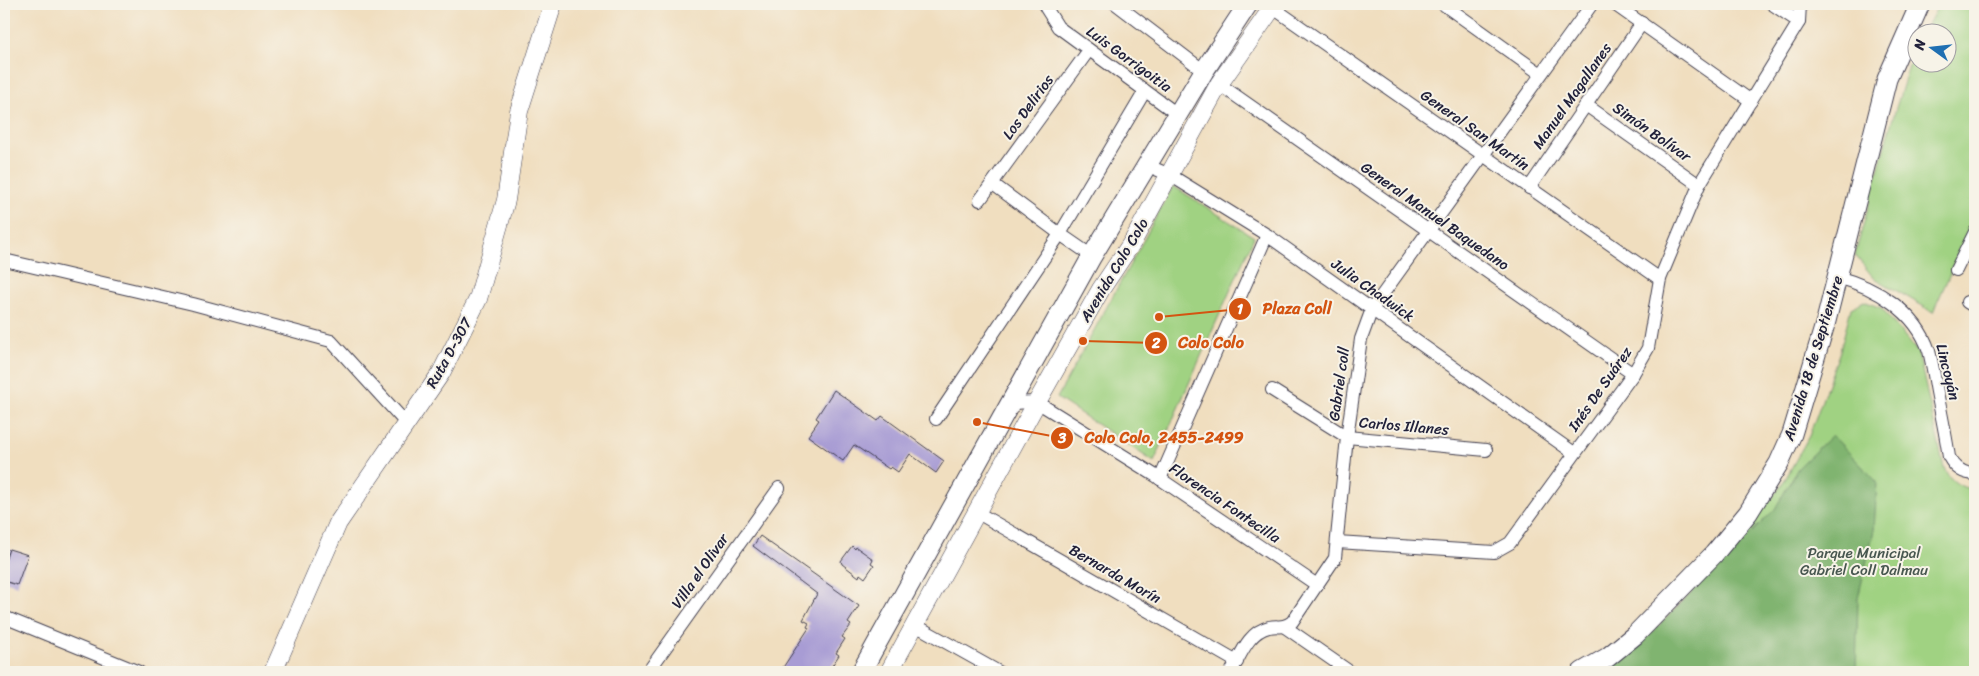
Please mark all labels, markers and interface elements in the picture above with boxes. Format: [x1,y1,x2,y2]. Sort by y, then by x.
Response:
street label: Luis Gorrigoitia [1081,19,1178,99]
north arrow [1906,22,1956,72]
street label: Manuel Magallanes [1525,37,1619,155]
text: N [1906,37,1933,54]
street label: Los Delirios [995,69,1061,145]
street label: General San Martín [1415,83,1535,177]
street label: Simón Bolívar [1607,95,1697,169]
street label: General Manuel Baquedano [1355,155,1515,278]
street label: Avenida Colo Colo [1072,213,1156,328]
street label: Julia Chadwick [1325,251,1420,329]
street label: Avenida 18 de Septiembre [1775,272,1851,445]
callout: Plaza Coll [1227,293,1341,324]
text: Plaza Coll [1262,294,1333,323]
text: 1 [1237,296,1244,322]
street label: Ruta D-307 [419,312,480,393]
callout: Colo Colo [1143,327,1254,358]
text: Colo Colo [1177,328,1245,357]
text: 2 [1151,330,1161,356]
street label: Inés De Suárez [1560,340,1639,438]
street label: Lincoyán [1928,341,1968,403]
street label: Gabriel coll [1321,345,1357,423]
street label: Carlos Illanes [1358,409,1450,443]
callout: Colo Colo, 2455-2499 [1049,422,1254,453]
text: Colo Colo, 2455-2499 [1083,423,1244,452]
text: 3 [1057,425,1067,451]
street label: Florencia Fontecilla [1164,456,1287,550]
street label: Villa el Olivar [664,527,736,614]
street label: Bernarda Morín [1064,537,1166,611]
park label: Parque Municipal Gabriel Coll Dalmau [1800,540,1928,583]

